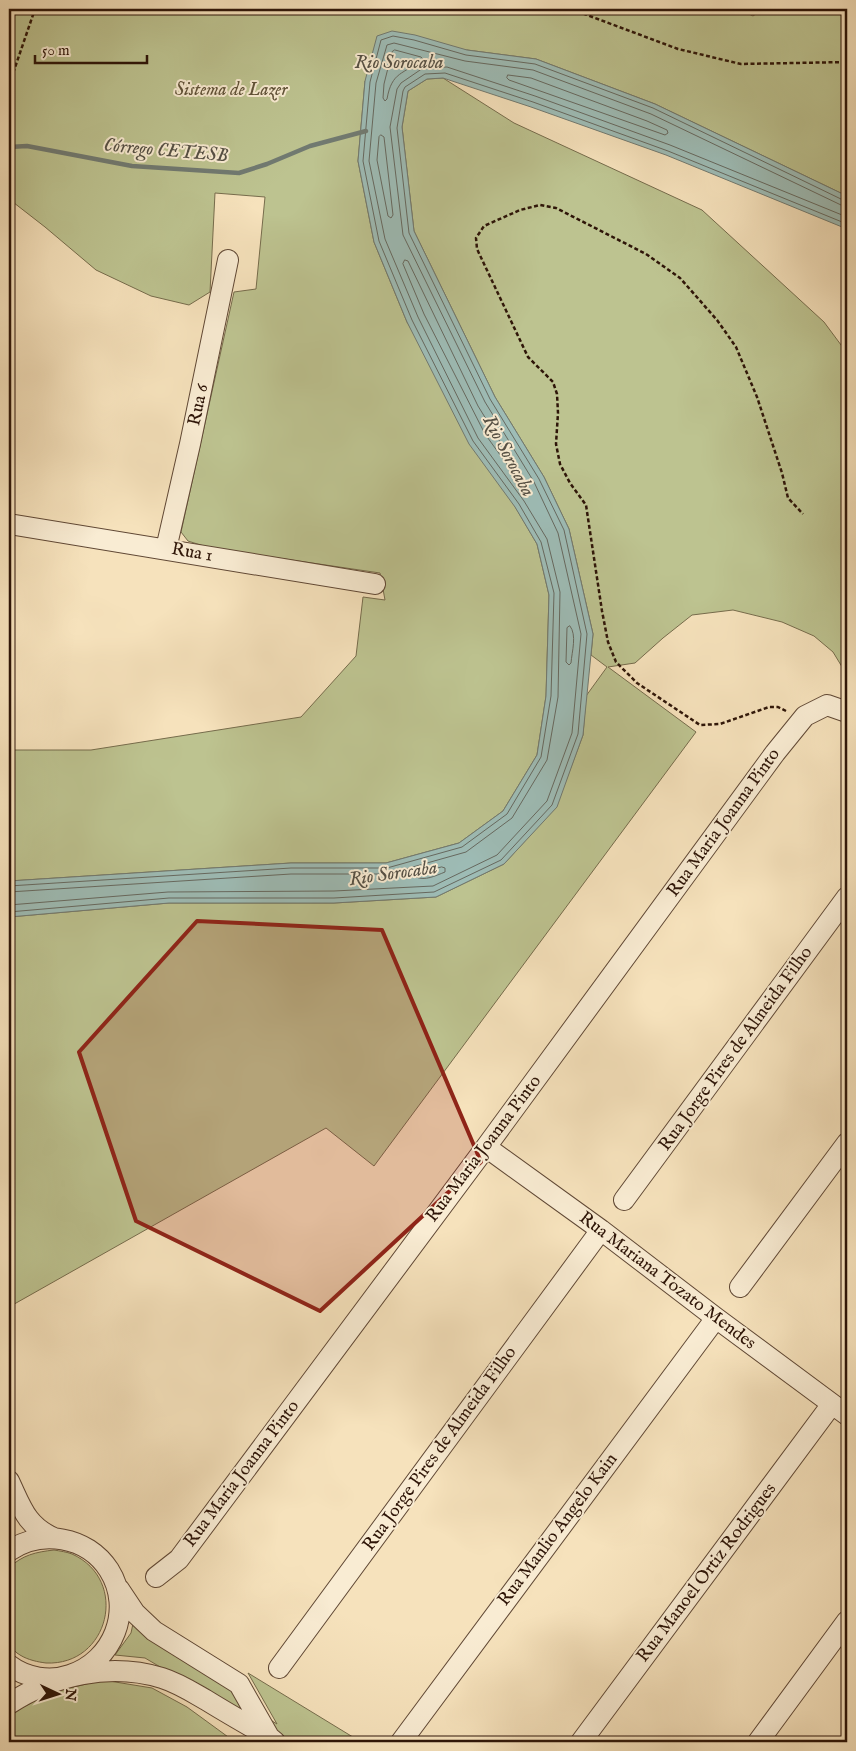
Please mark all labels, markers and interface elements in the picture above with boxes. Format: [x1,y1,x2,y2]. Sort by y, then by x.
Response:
scale bar [35,32,148,64]
text: 50 m [42,41,70,60]
water label: Rio Sorocaba [355,51,444,75]
park label: Sistema de Lazer [175,79,288,102]
water label: Córrego CETESB [103,134,229,168]
street label: Rua 6 [183,382,215,428]
water label: Rio Sorocaba [477,411,539,501]
street label: Rua 1 [170,538,214,568]
street label: Rua Maria Joanna Pinto [662,744,786,902]
water label: Rio Sorocaba [347,856,439,892]
street label: Rua Jorge Pires de Almeida Filho [654,942,818,1156]
street label: Rua Maria Joanna Pinto [421,1071,547,1227]
street label: Rua Mariana Tozato Mendes [574,1207,760,1355]
street label: Rua Jorge Pires de Almeida Filho [358,1342,522,1556]
street label: Rua Maria Joanna Pinto [179,1396,305,1552]
street label: Rua Manlio Angelo Kain [493,1449,623,1611]
street label: Rua Manoel Ortiz Rodrigues [632,1479,782,1667]
north arrow [32,1668,82,1718]
text: N [61,1687,79,1702]

